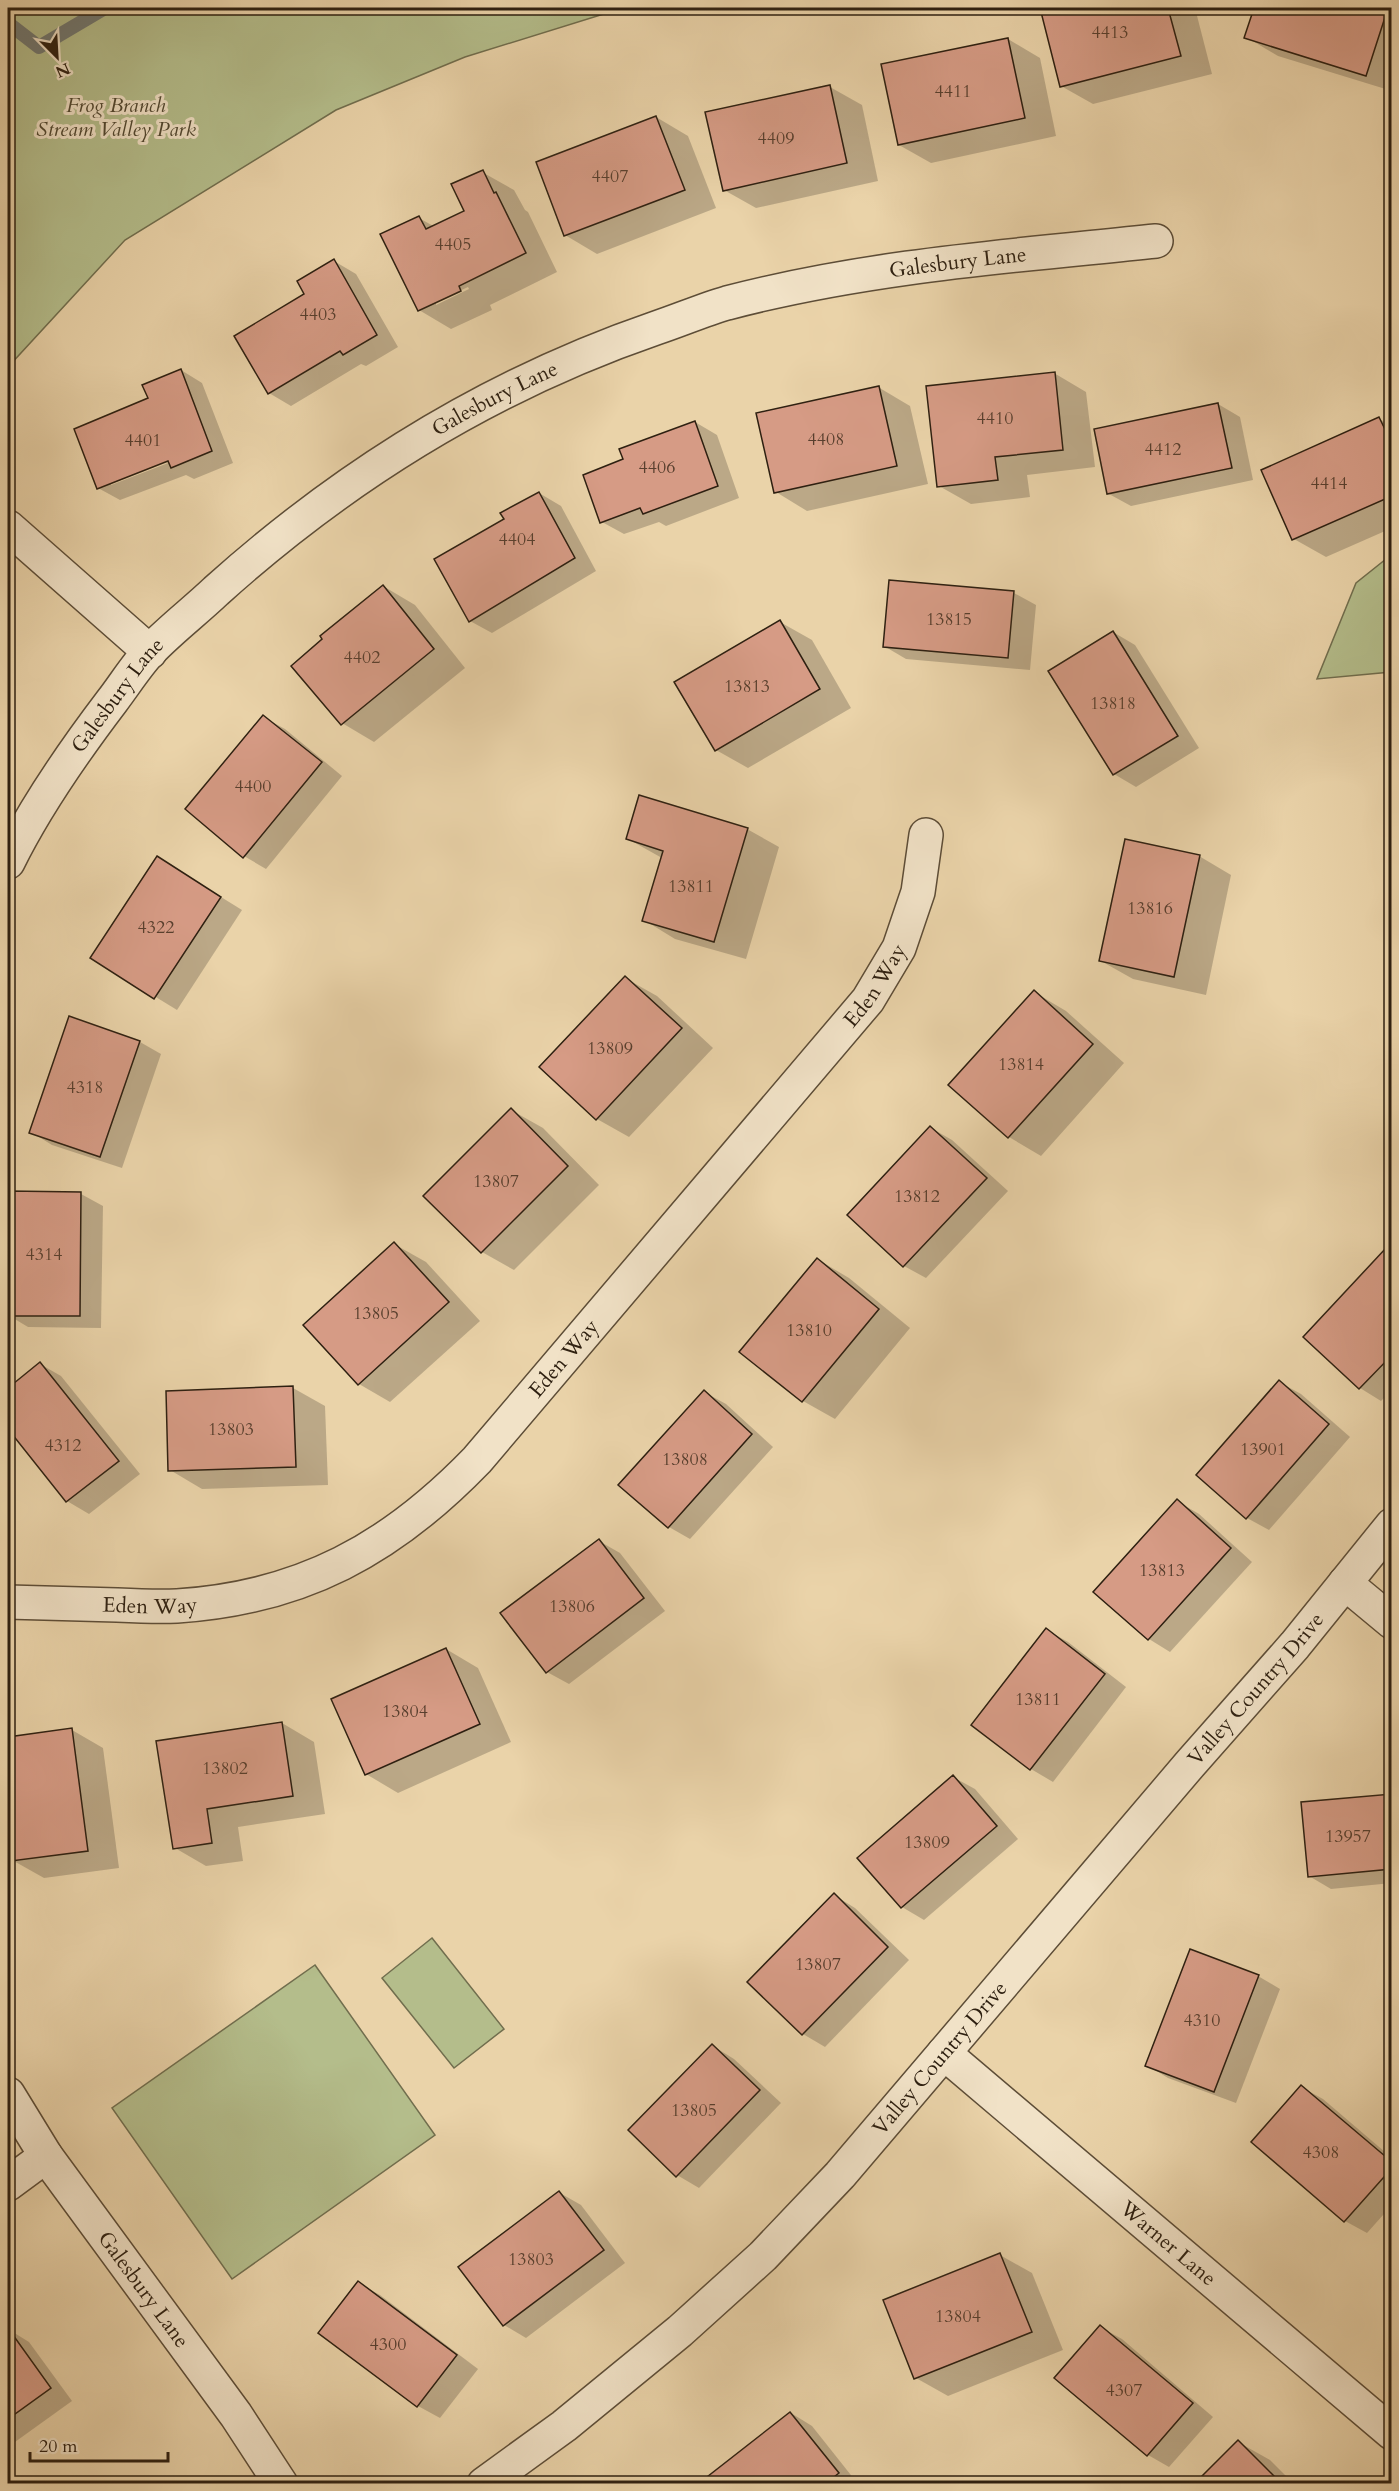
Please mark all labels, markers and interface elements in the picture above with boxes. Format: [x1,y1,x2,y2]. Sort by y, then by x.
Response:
house number: 4413 [1092,20,1128,45]
north arrow [27,27,87,87]
text: N [52,57,74,83]
house number: 4411 [935,79,971,104]
park label: Frog Branch Stream Valley Park [36,91,196,144]
house number: 4409 [758,126,794,151]
house number: 4407 [592,164,628,189]
house number: 4405 [435,232,471,257]
street label: Galesbury Lane [887,240,1028,285]
house number: 4403 [300,302,336,327]
street label: Galesbury Lane [426,354,562,443]
house number: 4410 [977,406,1013,431]
house number: 4408 [808,427,844,452]
house number: 4401 [125,428,161,453]
house number: 4412 [1145,437,1181,462]
house number: 4406 [639,455,675,480]
house number: 4414 [1311,471,1347,496]
house number: 4404 [499,527,535,552]
house number: 13815 [926,607,972,632]
street label: Galesbury Lane [64,631,170,759]
house number: 4402 [344,645,380,670]
house number: 13813 [724,674,770,699]
house number: 13818 [1090,691,1136,716]
house number: 4400 [235,774,271,799]
house number: 13811 [668,874,714,899]
house number: 13816 [1127,896,1173,921]
house number: 4322 [138,915,174,940]
street label: Eden Way [837,938,913,1033]
house number: 13809 [587,1036,633,1061]
house number: 13814 [998,1052,1044,1077]
house number: 4318 [67,1075,103,1100]
house number: 13807 [473,1169,519,1194]
house number: 13812 [894,1184,940,1209]
house number: 4314 [26,1242,62,1267]
house number: 13805 [353,1301,399,1326]
street label: Eden Way [522,1313,605,1404]
house number: 13810 [786,1318,832,1343]
house number: 13803 [208,1417,254,1442]
house number: 4312 [45,1433,81,1458]
house number: 13901 [1240,1437,1286,1462]
house number: 13808 [662,1447,708,1472]
house number: 13813 [1139,1558,1185,1583]
street label: Eden Way [102,1590,199,1621]
house number: 13806 [549,1594,595,1619]
street label: Valley Country Drive [1181,1606,1330,1772]
house number: 13811 [1015,1687,1061,1712]
house number: 13804 [382,1699,428,1724]
house number: 13802 [202,1756,248,1781]
house number: 13957 [1325,1824,1371,1849]
house number: 13809 [904,1830,950,1855]
house number: 13807 [795,1952,841,1977]
street label: Valley Country Drive [866,1975,1014,2141]
house number: 4310 [1184,2008,1220,2033]
house number: 13805 [671,2098,717,2123]
house number: 4308 [1303,2140,1339,2165]
street label: Warner Lane [1113,2193,1223,2292]
street label: Galesbury Lane [91,2225,196,2354]
house number: 13803 [508,2247,554,2272]
house number: 13804 [935,2304,981,2329]
house number: 4300 [370,2332,406,2357]
house number: 4307 [1106,2378,1142,2403]
scale bar [30,2425,168,2463]
text: 20 m [39,2434,78,2459]

